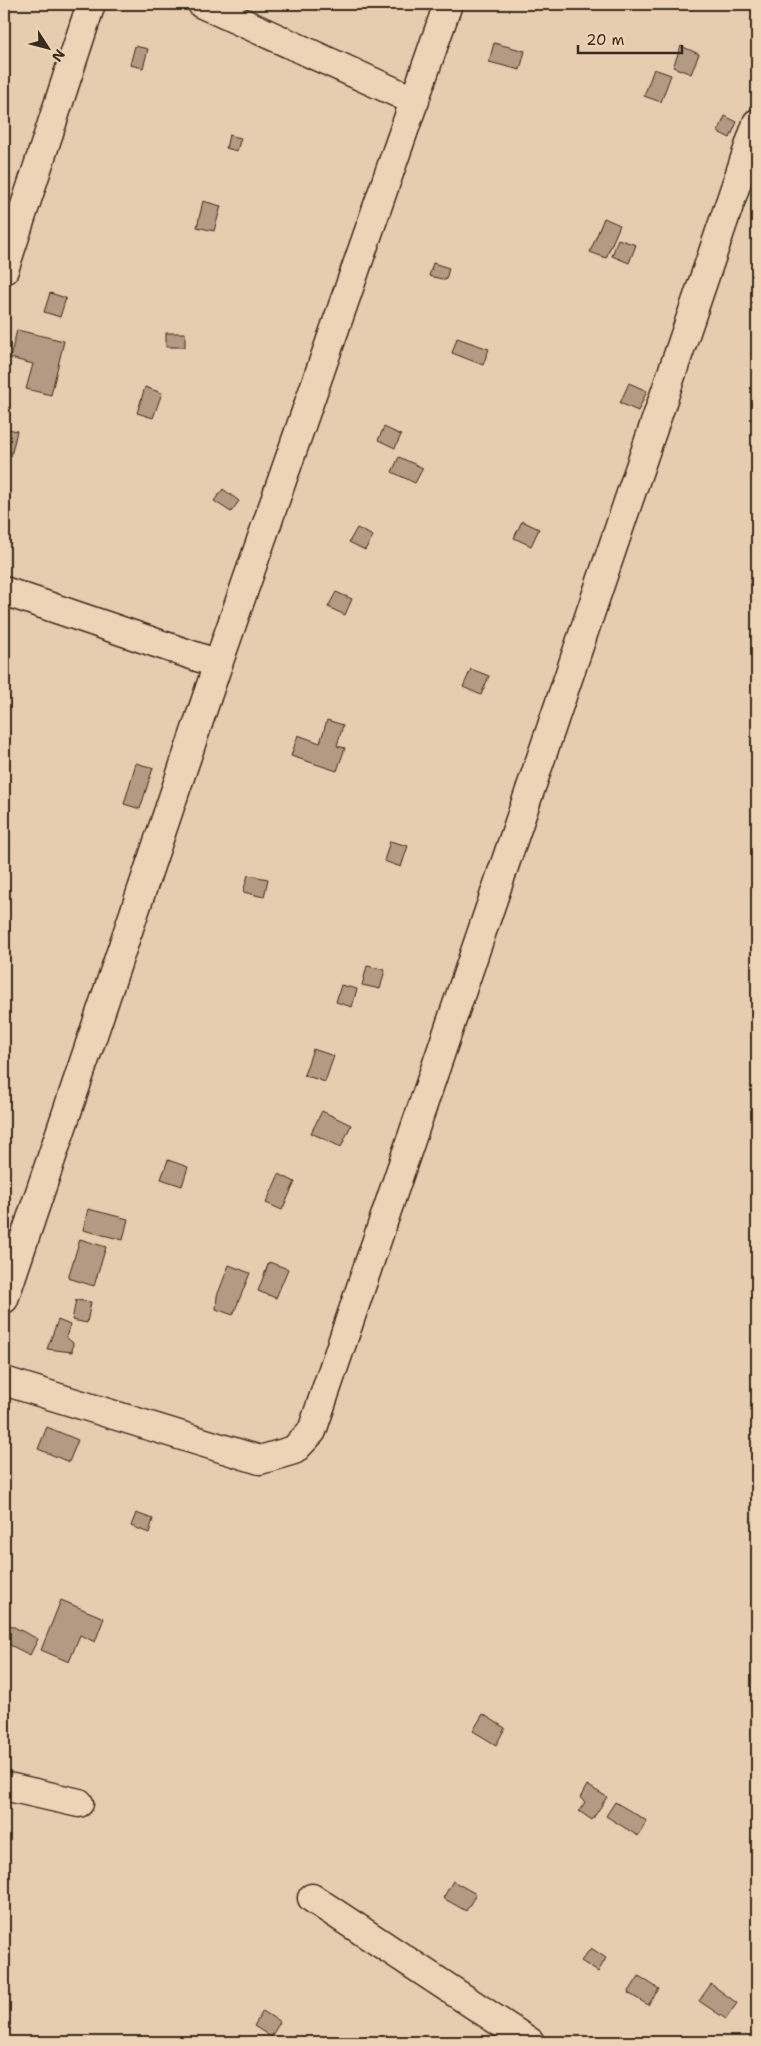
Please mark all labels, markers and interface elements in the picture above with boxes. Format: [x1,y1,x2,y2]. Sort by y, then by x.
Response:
north arrow [22,22,72,72]
scale bar [578,22,682,54]
text: 20 m [586,30,625,50]
text: N [48,46,69,65]

